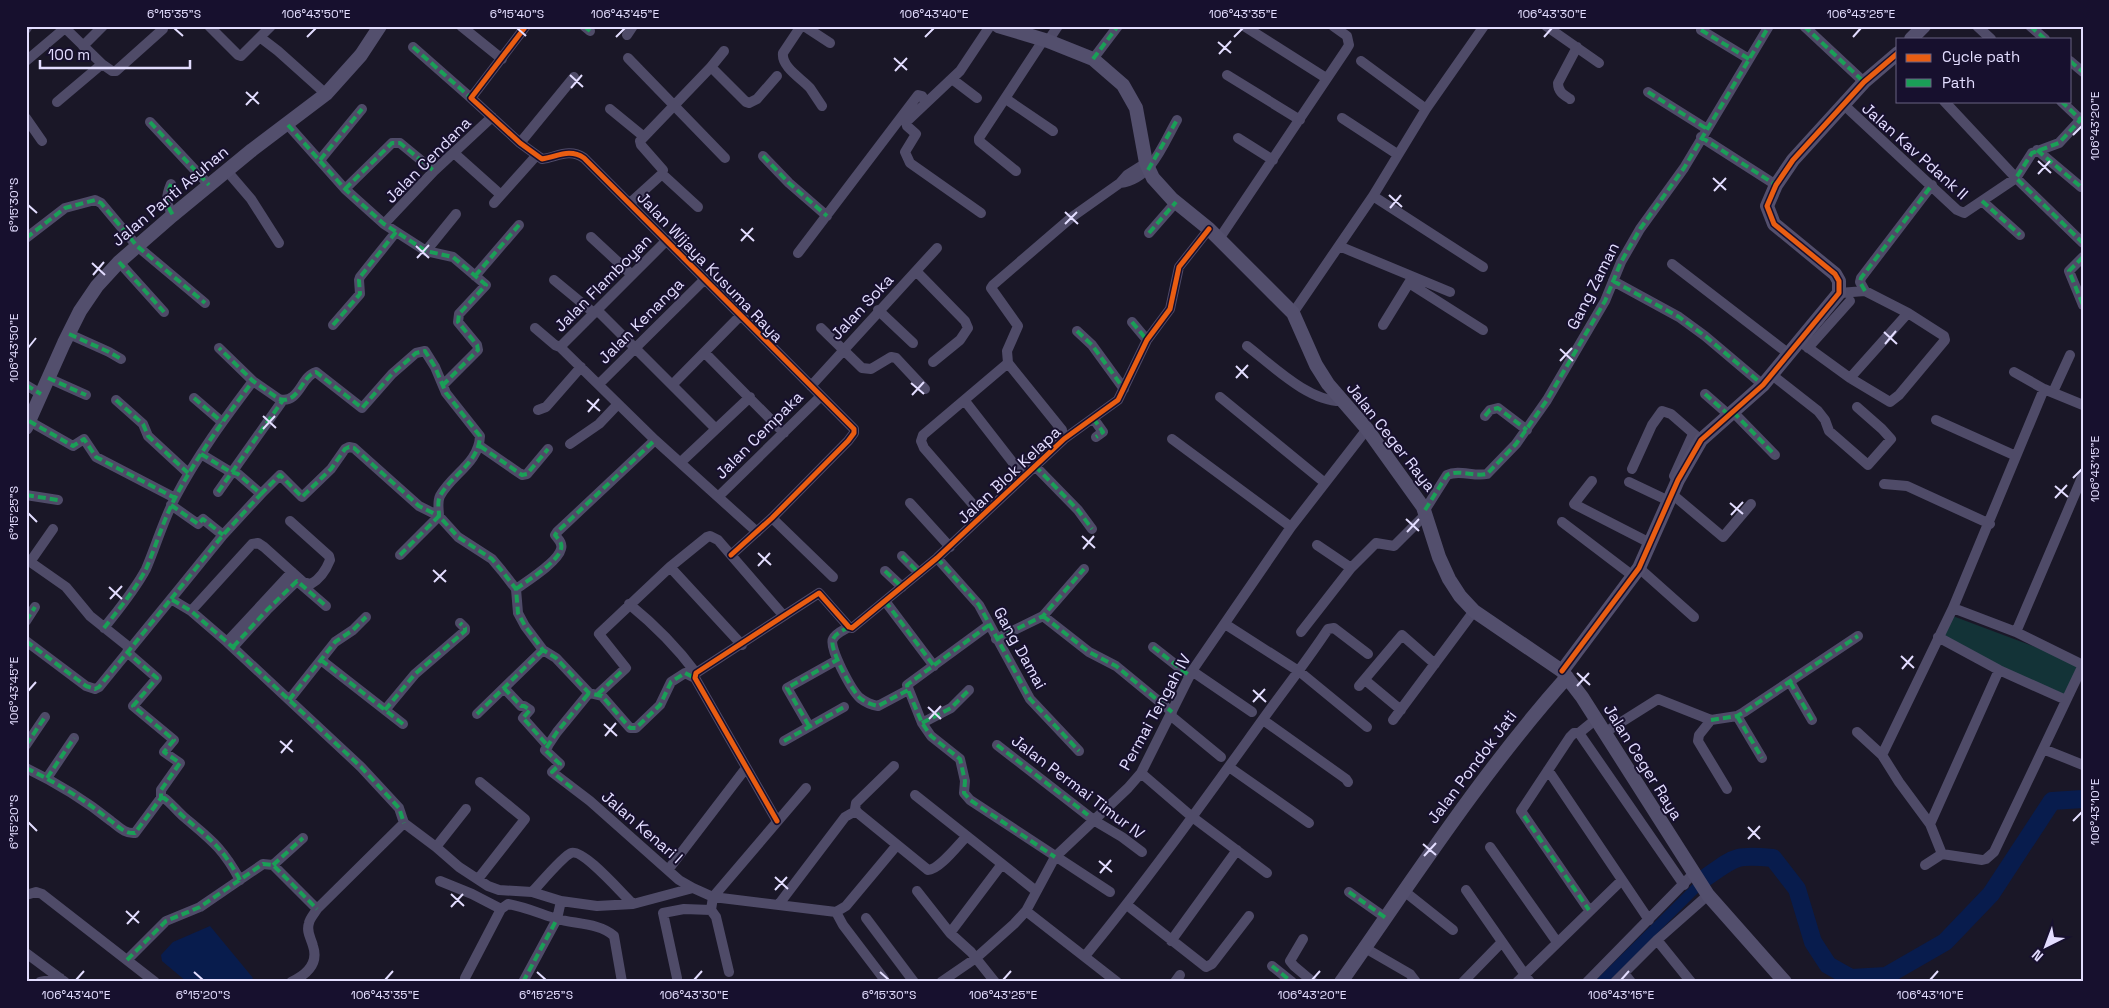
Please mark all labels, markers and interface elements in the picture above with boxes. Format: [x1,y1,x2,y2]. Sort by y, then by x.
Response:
text: 6°15'35"S [147,6,201,22]
text: 106°43'50"E [281,6,351,22]
text: 6°15'40"S [490,6,544,22]
text: 106°43'45"E [591,6,659,22]
text: 106°43'40"E [900,6,969,22]
text: 106°43'35"E [1209,6,1278,22]
text: 106°43'30"E [1517,6,1587,22]
text: 106°43'25"E [1827,6,1896,22]
scale bar [40,38,190,70]
legend [1896,38,2072,102]
text: 100 m [48,45,90,64]
text: Cycle path [1942,47,2020,66]
text: Path [1942,73,1975,92]
text: 106°43'20"E [2087,91,2103,161]
street label: Jalan Kav Pdank II [1858,98,1972,204]
street label: Jalan Cendana [380,112,476,208]
street label: Jalan Panti Asuhan [107,141,233,251]
text: 6°15'30"S [6,178,22,232]
street label: Jalan Wijaya Kusuma Raya [632,187,788,347]
street label: Jalan Flamboyan [550,230,656,336]
street label: Gang Zaman [1562,239,1624,333]
street label: Jalan Soka [826,270,898,344]
street label: Jalan Kenanga [594,274,688,368]
text: 106°43'50"E [6,313,22,383]
street label: Jalan Ceger Raya [1342,378,1440,496]
street label: Jalan Cempaka [711,387,807,483]
street label: Jalan Blok Kelapa [953,422,1065,528]
text: 106°43'15"E [2087,436,2103,502]
text: 6°15'25"S [6,486,22,540]
street label: Gang Damai [989,603,1051,693]
street label: Permai Tengah IV [1114,650,1196,774]
text: 106°43'45"E [6,657,22,725]
street label: Jalan Ceger Raya [1599,700,1687,824]
street label: Jalan Pondok Jati [1423,706,1521,828]
street label: Jalan Permai Timur IV [1007,730,1149,844]
text: 106°43'10"E [2087,778,2103,845]
street label: Jalan Kenari I [597,786,687,868]
text: 6°15'20"S [6,795,22,849]
north arrow [2022,920,2072,970]
text: N [2028,946,2047,965]
text: 106°43'40"E [42,987,111,1003]
text: 6°15'20"S [176,987,230,1003]
text: 106°43'35"E [351,987,420,1003]
text: 6°15'25"S [519,987,573,1003]
text: 106°43'30"E [659,987,729,1003]
text: 6°15'30"S [862,987,916,1003]
text: 106°43'25"E [969,987,1038,1003]
text: 106°43'20"E [1277,987,1347,1003]
text: 106°43'15"E [1588,987,1654,1003]
text: 106°43'10"E [1897,987,1964,1003]

